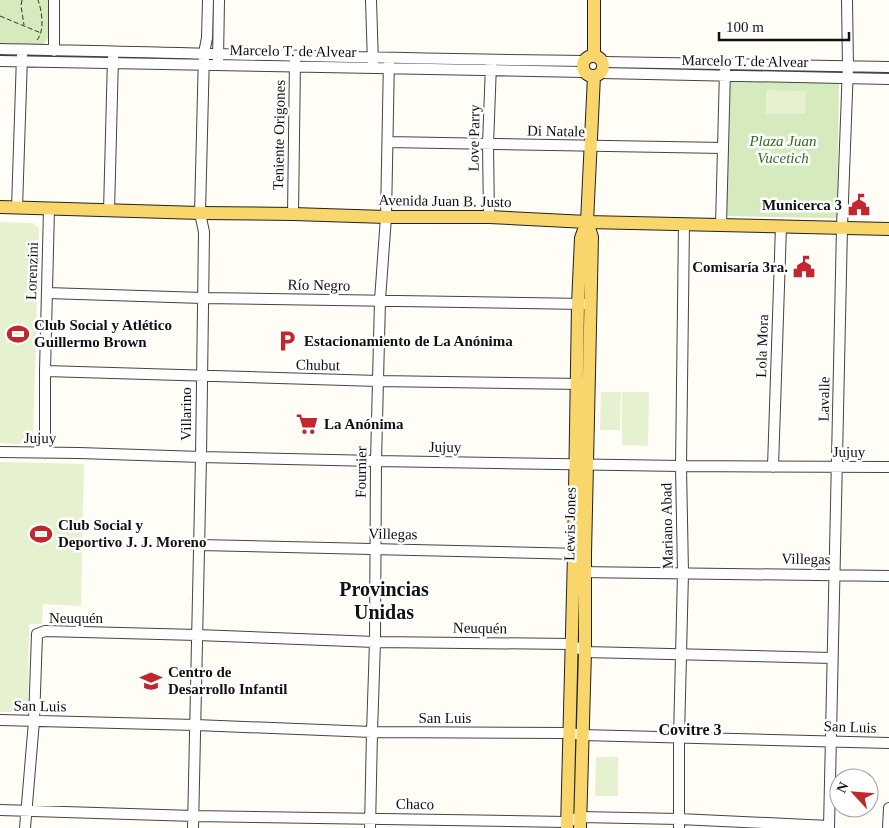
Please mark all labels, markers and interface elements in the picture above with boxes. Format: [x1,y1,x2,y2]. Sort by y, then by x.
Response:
scale bar [719,10,849,42]
text: 100 m [726,19,764,35]
street label: Marcelo T. de Alvear [229,42,357,60]
street label: Marcelo T. de Alvear [681,52,809,70]
street label: Teniente Origones [270,80,288,190]
street label: Love Parry [465,104,483,172]
street label: Di Natale [527,122,585,140]
park label: Plaza Juan Vucetich [748,133,817,166]
street label: Avenida Juan B. Justo [378,192,512,210]
public building icon: Municerca 3 [846,192,872,218]
place label: Municerca 3 [762,197,842,213]
street label: Lorenzini [23,242,41,300]
public building icon: Comisaría 3ra. [791,254,817,280]
place label: Comisaría 3ra. [692,259,788,275]
street label: Río Negro [287,276,351,294]
street label: Lola Mora [753,314,771,378]
place label: Club Social y Atlético Guillermo Brown [34,317,172,350]
sports icon: Club Social y Atlético Guillermo Brown [5,321,31,347]
parking icon: Estacionamiento de La Anónima [274,328,300,354]
place label: Estacionamiento de La Anónima [304,333,513,349]
street label: Chubut [296,357,341,373]
street label: Lavalle [816,376,832,422]
street label: Villarino [178,387,194,441]
supermarket icon: La Anónima [294,411,320,437]
place label: La Anónima [324,416,404,432]
street label: Jujuy [24,430,57,446]
street label: Jujuy [429,439,462,455]
street label: Jujuy [833,444,866,460]
street label: Fournier [353,446,369,498]
street label: Mariano Abad [658,482,676,569]
street label: Lewis Jones [561,487,579,561]
place label: Club Social y Deportivo J. J. Moreno [58,517,206,550]
sports icon: Club Social y Deportivo J. J. Moreno [28,521,54,547]
street label: Villegas [368,526,418,542]
street label: Villegas [781,551,831,567]
district label: Provincias Unidas [339,578,429,623]
street label: Neuquén [49,610,104,626]
street label: Neuquén [453,620,508,636]
place label: Centro de Desarrollo Infantil [168,664,287,697]
school or university icon: Centro de Desarrollo Infantil [138,668,164,694]
street label: San Luis [13,698,67,714]
street label: San Luis [419,710,472,726]
street label: San Luis [823,718,877,736]
district label: Covitre 3 [658,721,722,738]
north arrow [829,768,879,818]
text: N [834,780,852,795]
street label: Chaco [396,796,434,812]

